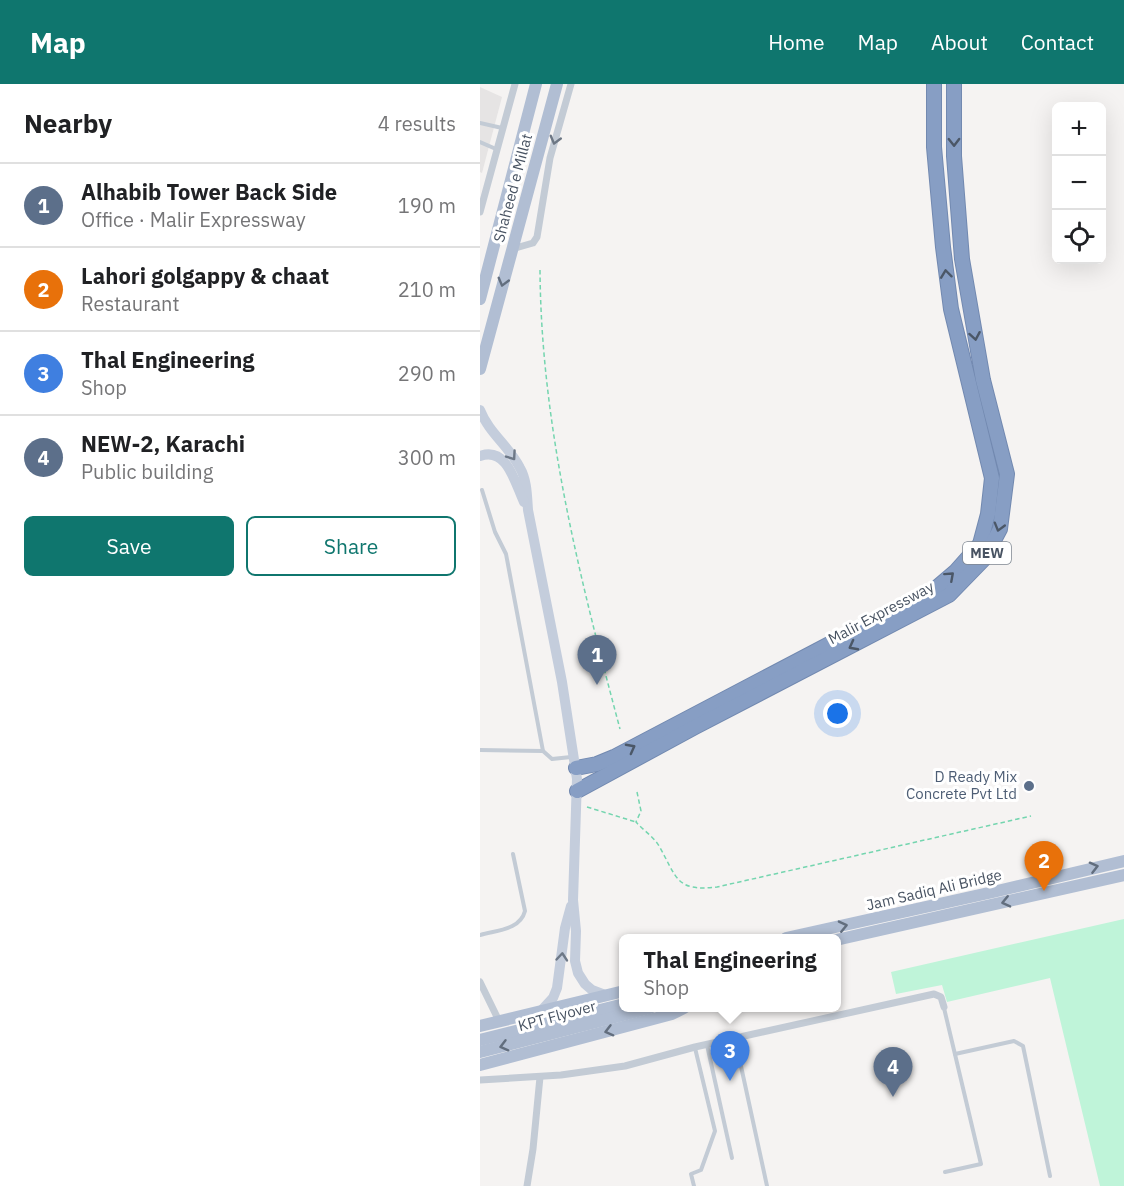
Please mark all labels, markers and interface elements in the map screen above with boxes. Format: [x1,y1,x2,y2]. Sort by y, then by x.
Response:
text: Map [30,24,86,61]
text: Home [768,28,825,56]
text: Map [858,28,898,56]
text: About [931,28,988,56]
text: Contact [1021,28,1094,56]
map controls [1052,102,1106,264]
button: + [1052,102,1106,156]
text: Nearby [24,106,112,140]
text: 4 results [378,110,456,137]
street label: Shaheed e Millat [489,132,536,244]
one-way arrow [549,135,562,145]
one-way arrow [948,138,960,147]
button: − [1052,156,1106,210]
text: Alhabib Tower Back Side [81,177,337,206]
text: 1 [38,192,50,219]
text: 190 m [398,192,456,219]
text: Office · Malir Expressway [81,206,306,233]
button: locate [1052,210,1106,264]
text: Lahori golgappy & chaat [81,261,329,290]
one-way arrow [941,269,953,278]
text: 2 [38,276,50,303]
text: 210 m [398,276,456,303]
one-way arrow [498,277,511,287]
text: Restaurant [81,290,179,317]
one-way arrow [968,331,981,341]
text: Thal Engineering [81,345,255,374]
text: 3 [38,360,50,387]
text: 290 m [398,360,456,387]
text: Shop [81,374,127,401]
text: NEW-2, Karachi [81,429,245,458]
text: 4 [38,444,50,471]
text: 300 m [398,444,456,471]
one-way arrow [505,450,516,461]
text: Public building [81,458,213,485]
button: Save [24,516,234,576]
button: Share [246,516,456,576]
one-way arrow [994,521,1006,532]
road number: MEW [963,542,1011,564]
one-way arrow [943,572,954,583]
street label: Malir Expressway [825,576,937,648]
pin: 1 [578,636,616,685]
one-way arrow [849,639,859,650]
your location [823,699,852,728]
one-way arrow [624,743,635,755]
place label: D Ready Mix Concrete Pvt Ltd [906,767,1017,803]
marker: D Ready Mix Concrete Pvt Ltd [1022,779,1036,793]
pin: 2 [1024,842,1064,891]
one-way arrow [1089,862,1099,875]
street label: Jam Sadiq Ali Bridge [864,865,1004,914]
one-way arrow [1001,895,1011,908]
one-way arrow [838,920,848,933]
popup [619,934,841,1012]
text: Thal Engineering [643,945,817,974]
one-way arrow [555,953,568,962]
text: Shop [643,974,689,1001]
street label: KPT Flyover [516,996,598,1035]
one-way arrow [604,1024,614,1037]
pin: 3 [710,1032,750,1081]
one-way arrow [499,1038,509,1051]
pin: 4 [874,1048,912,1097]

